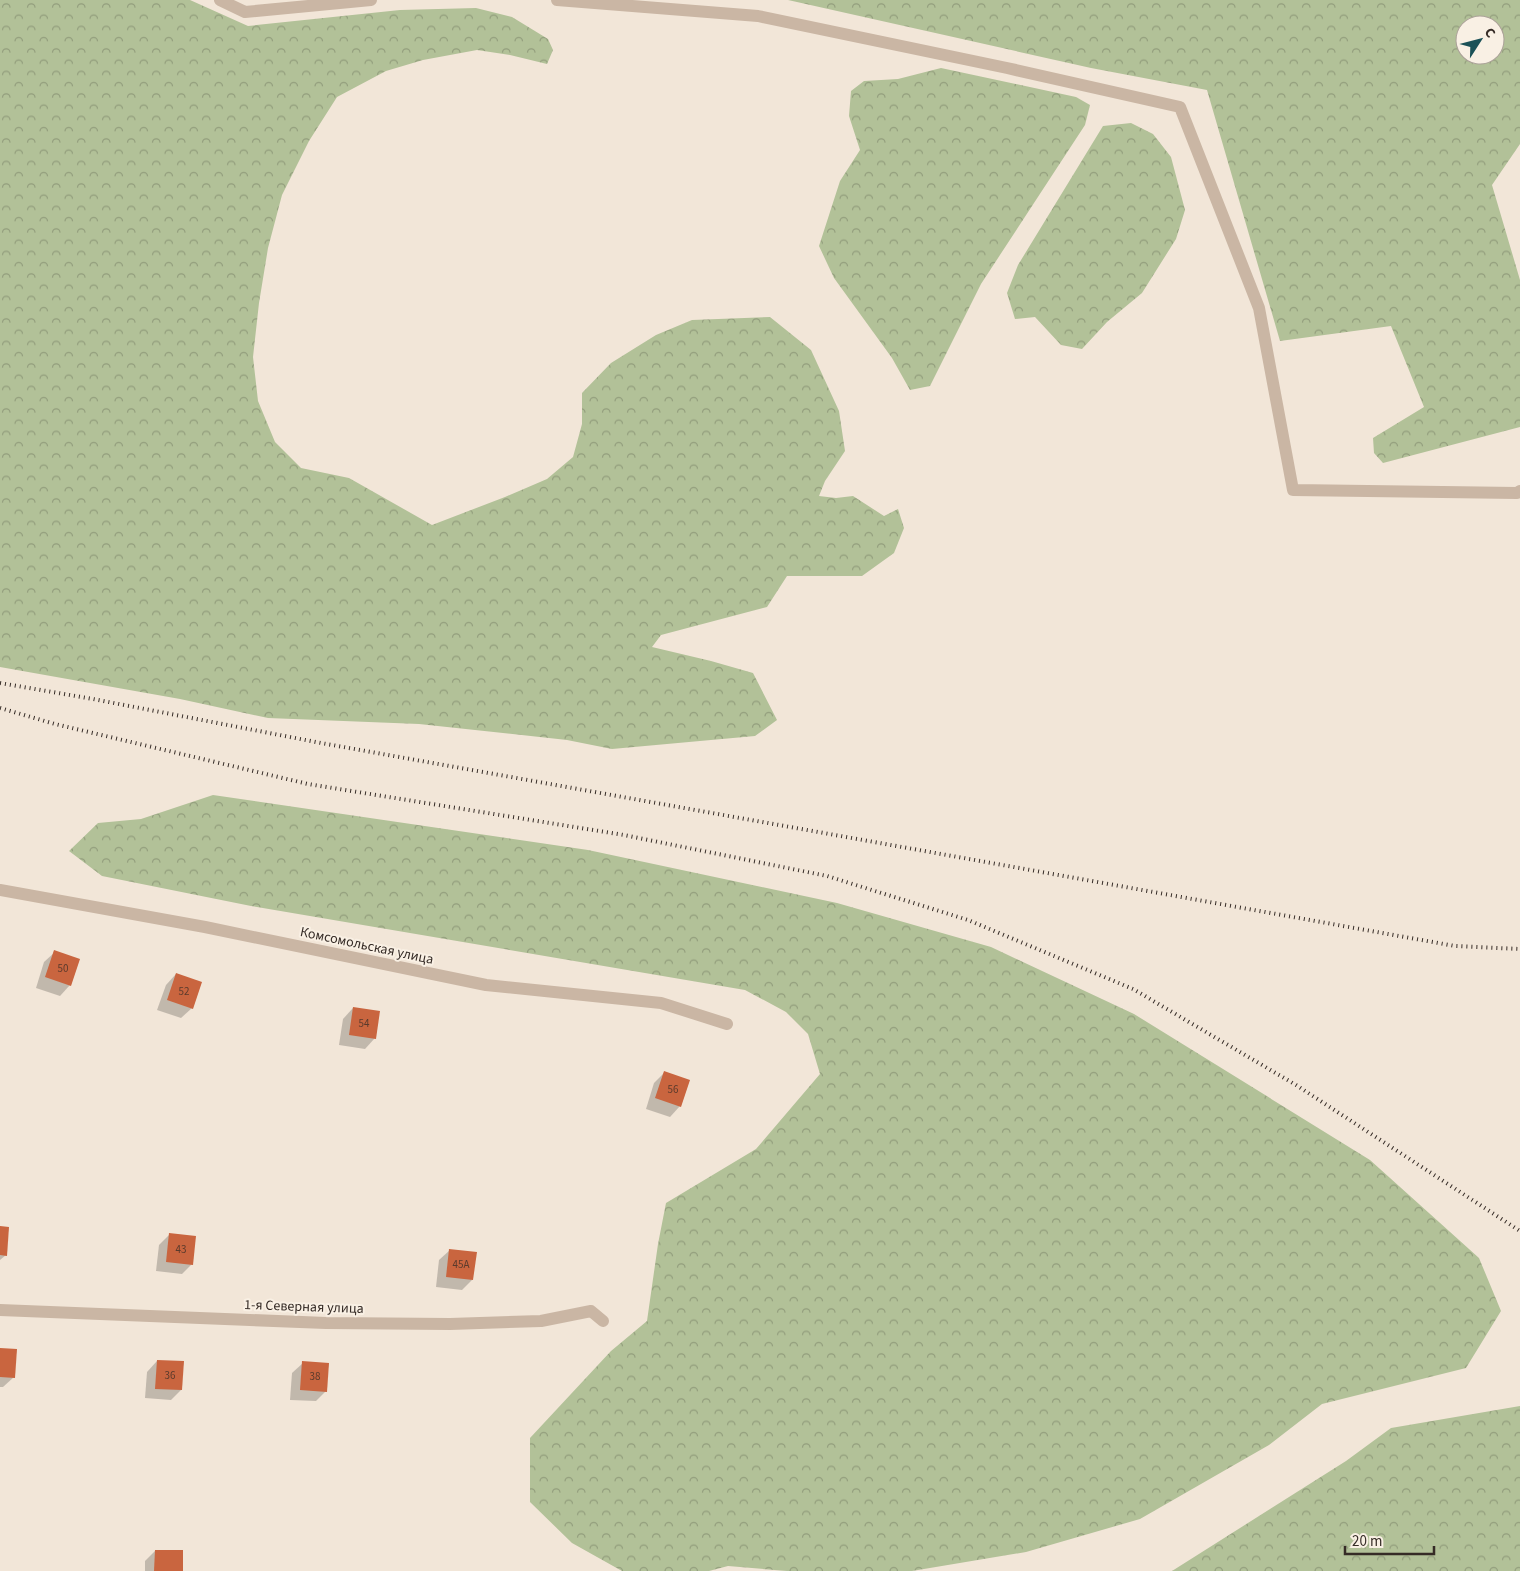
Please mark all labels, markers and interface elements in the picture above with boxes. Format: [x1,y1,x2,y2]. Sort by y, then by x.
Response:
north arrow [1455,15,1505,65]
text: С [1479,24,1500,42]
street label: Комсомольская улица [298,922,435,970]
house number: 50 [58,961,68,976]
house number: 52 [179,984,189,999]
house number: 54 [359,1016,370,1031]
house number: 56 [668,1082,679,1097]
house number: 43 [176,1242,186,1257]
house number: 45А [453,1257,469,1272]
street label: 1-я Северная улица [244,1295,364,1319]
house number: 36 [165,1368,176,1383]
house number: 38 [310,1369,321,1384]
scale bar [1345,1524,1434,1556]
text: 20 m [1352,1531,1382,1552]

